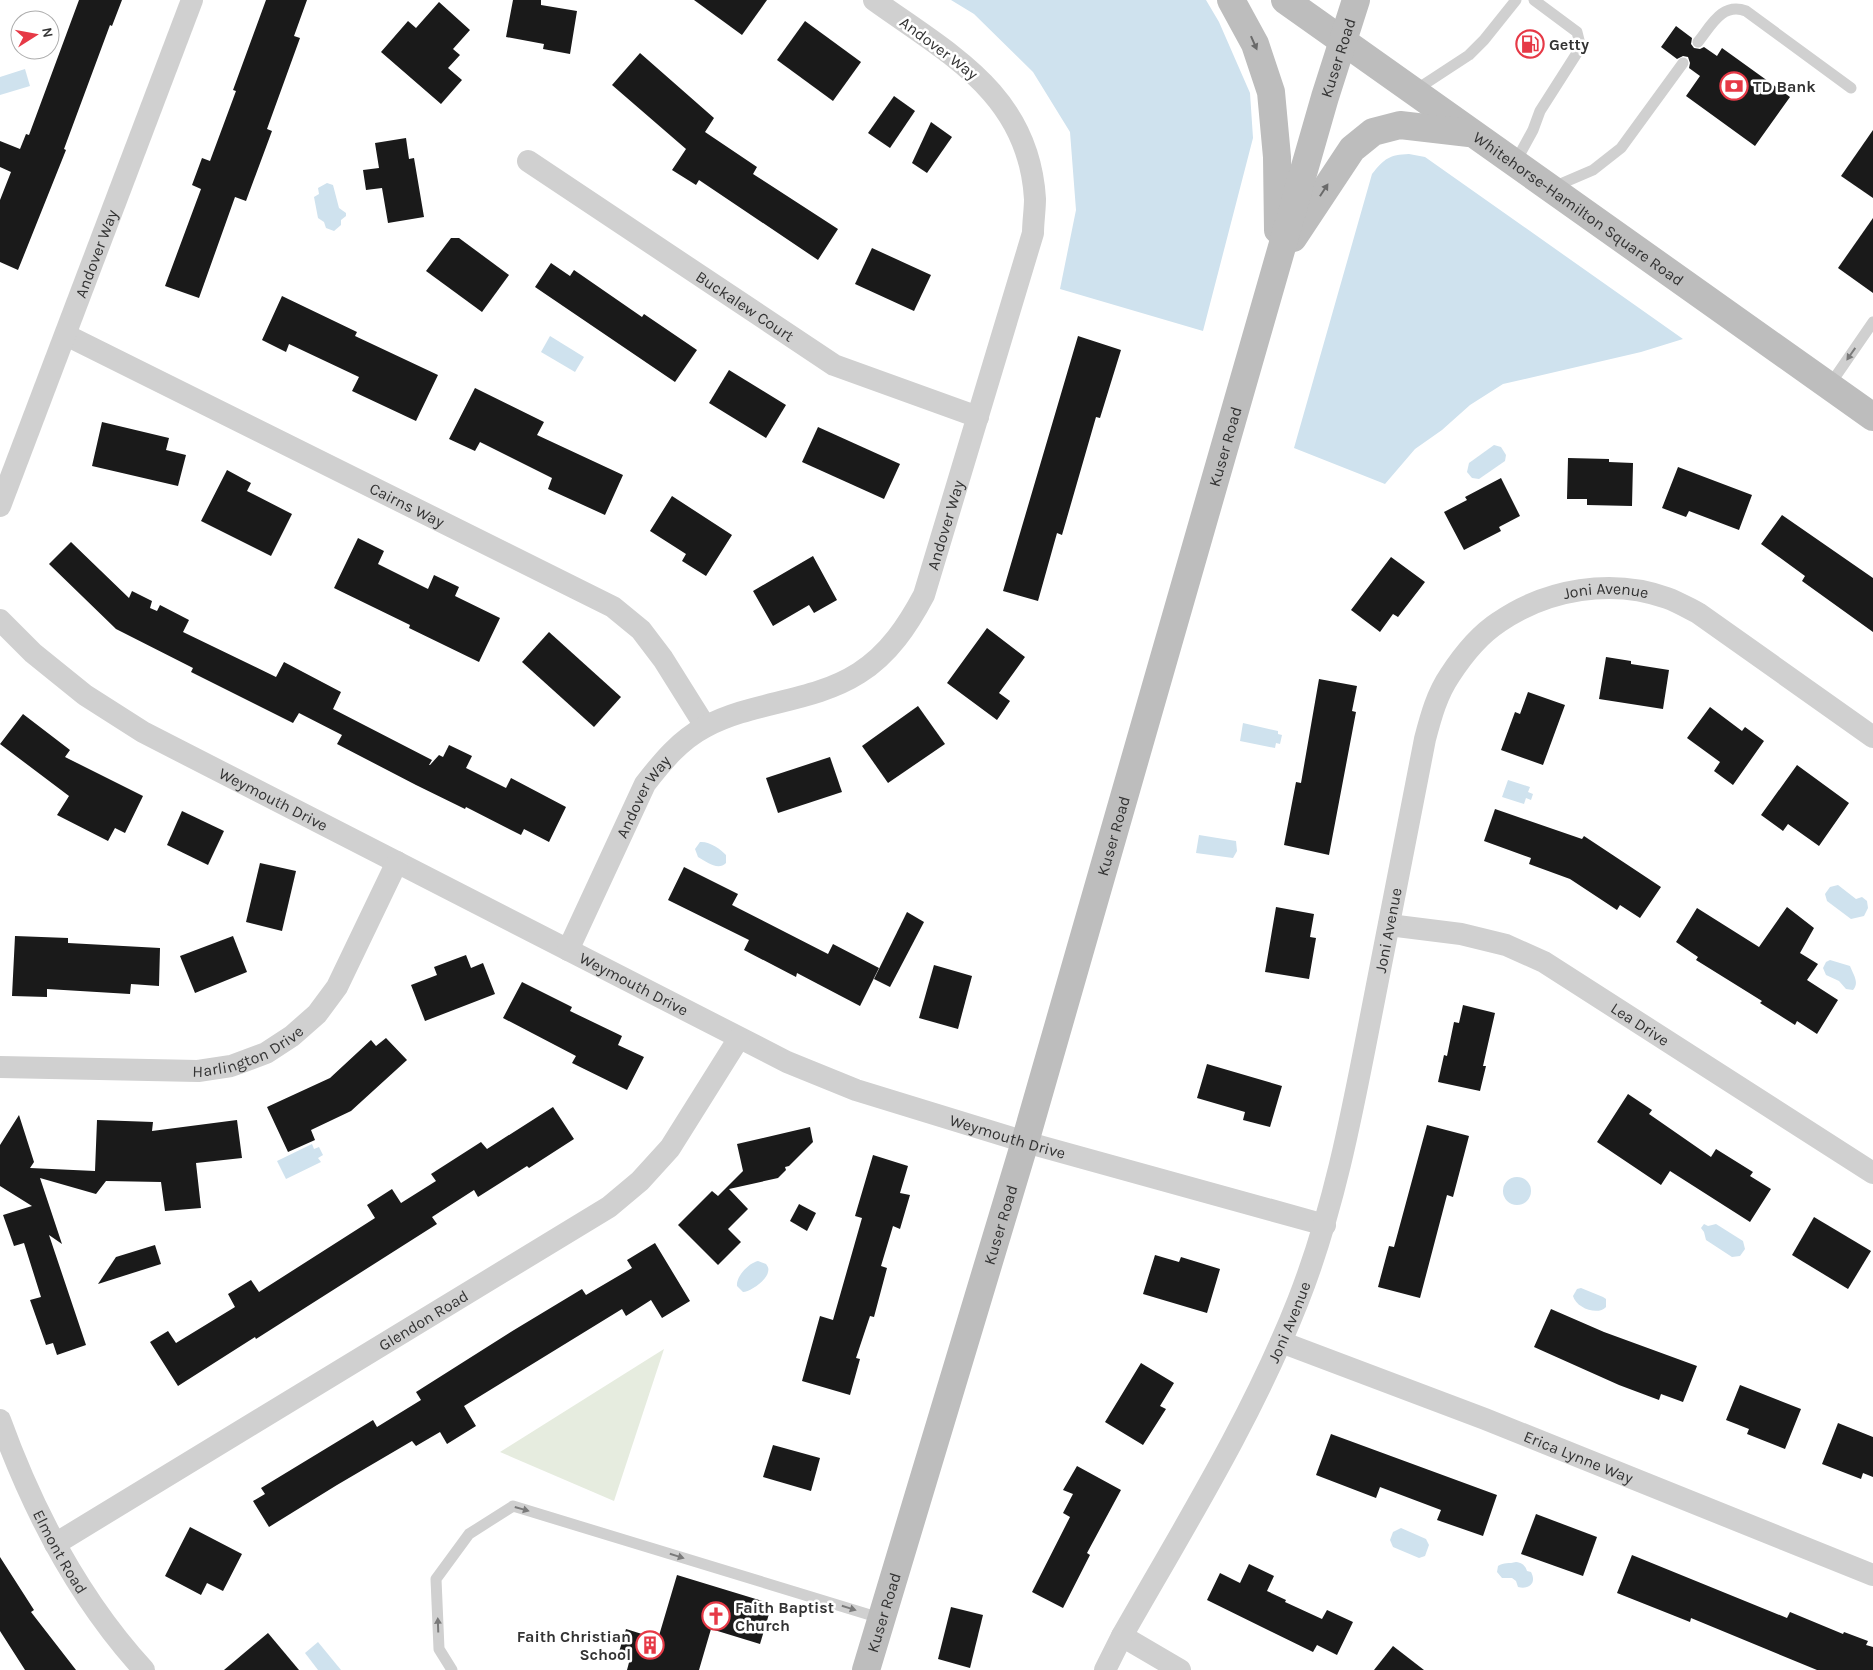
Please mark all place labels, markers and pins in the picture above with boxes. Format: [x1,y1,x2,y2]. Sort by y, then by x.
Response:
fuel station icon: Getty [1515,29,1545,59]
place label: Getty [1549,35,1589,54]
bank icon: TD Bank [1719,71,1749,101]
place label: TD Bank [1753,77,1816,96]
place label: Faith Baptist Church [735,1598,834,1635]
church icon: Faith Baptist Church [701,1601,731,1631]
place label: Faith Christian School [517,1627,631,1664]
building icon: Faith Christian School [635,1630,665,1660]

